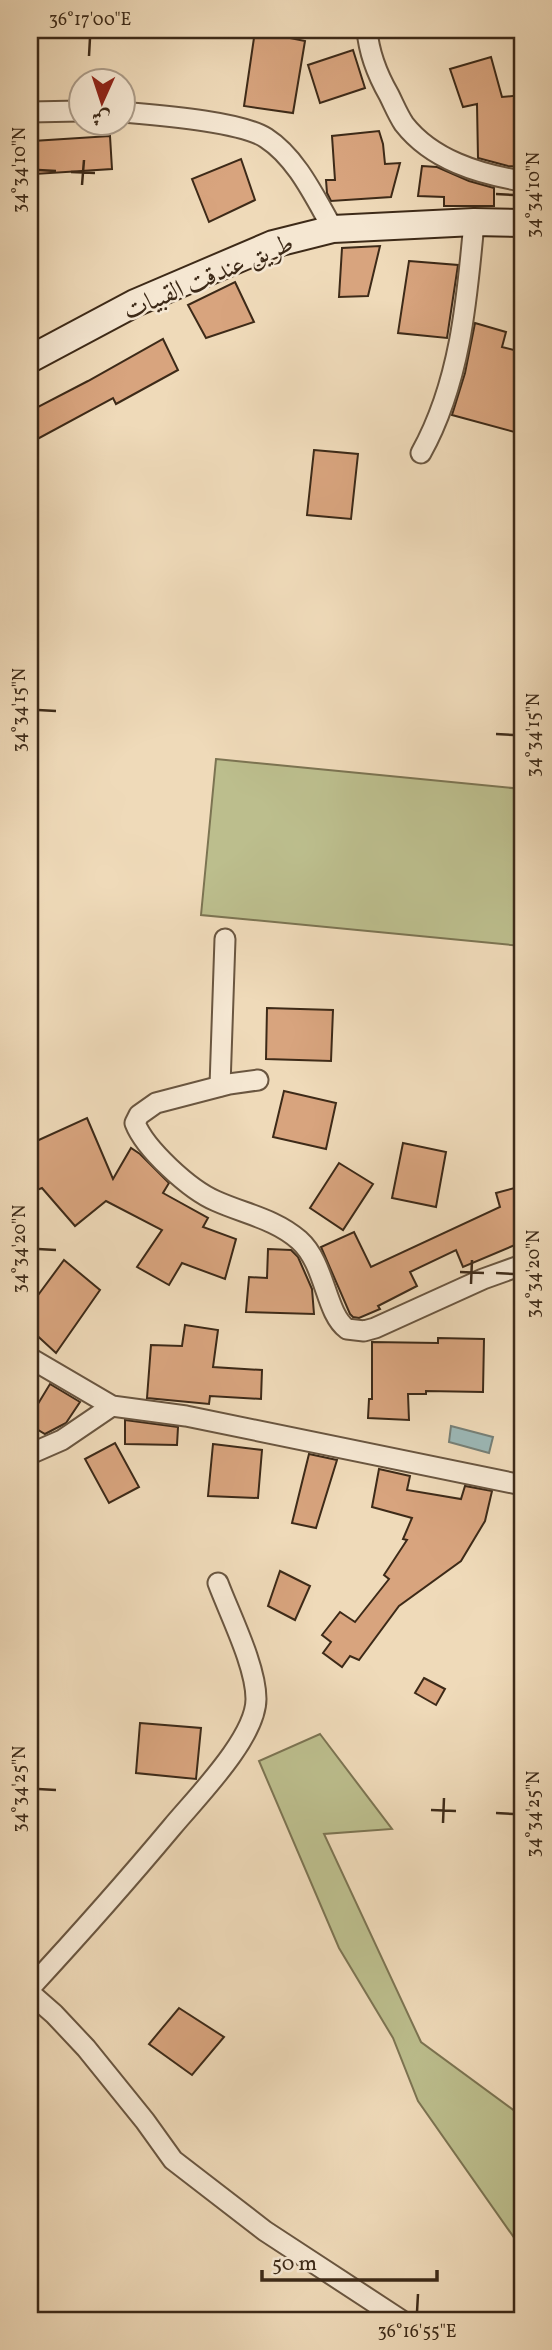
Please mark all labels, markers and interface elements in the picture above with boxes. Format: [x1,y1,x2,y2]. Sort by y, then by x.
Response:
text: 36°17'00"E [49,8,131,33]
north arrow [66,66,136,136]
text: ش [91,104,111,130]
text: 34°34'10"N [8,127,33,213]
text: 34°34'10"N [522,152,547,238]
street label: طريق عندقت القبيات [118,226,300,330]
text: 34°34'15"N [8,668,33,752]
text: 34°34'15"N [522,693,547,777]
text: 34°34'20"N [8,1205,33,1293]
text: 34°34'20"N [522,1230,547,1318]
text: 34°34'25"N [8,1746,33,1832]
text: 34°34'25"N [522,1771,547,1857]
scale bar [262,2238,436,2282]
text: 50 m [272,2250,317,2279]
text: 36°16'55"E [377,2320,457,2345]

